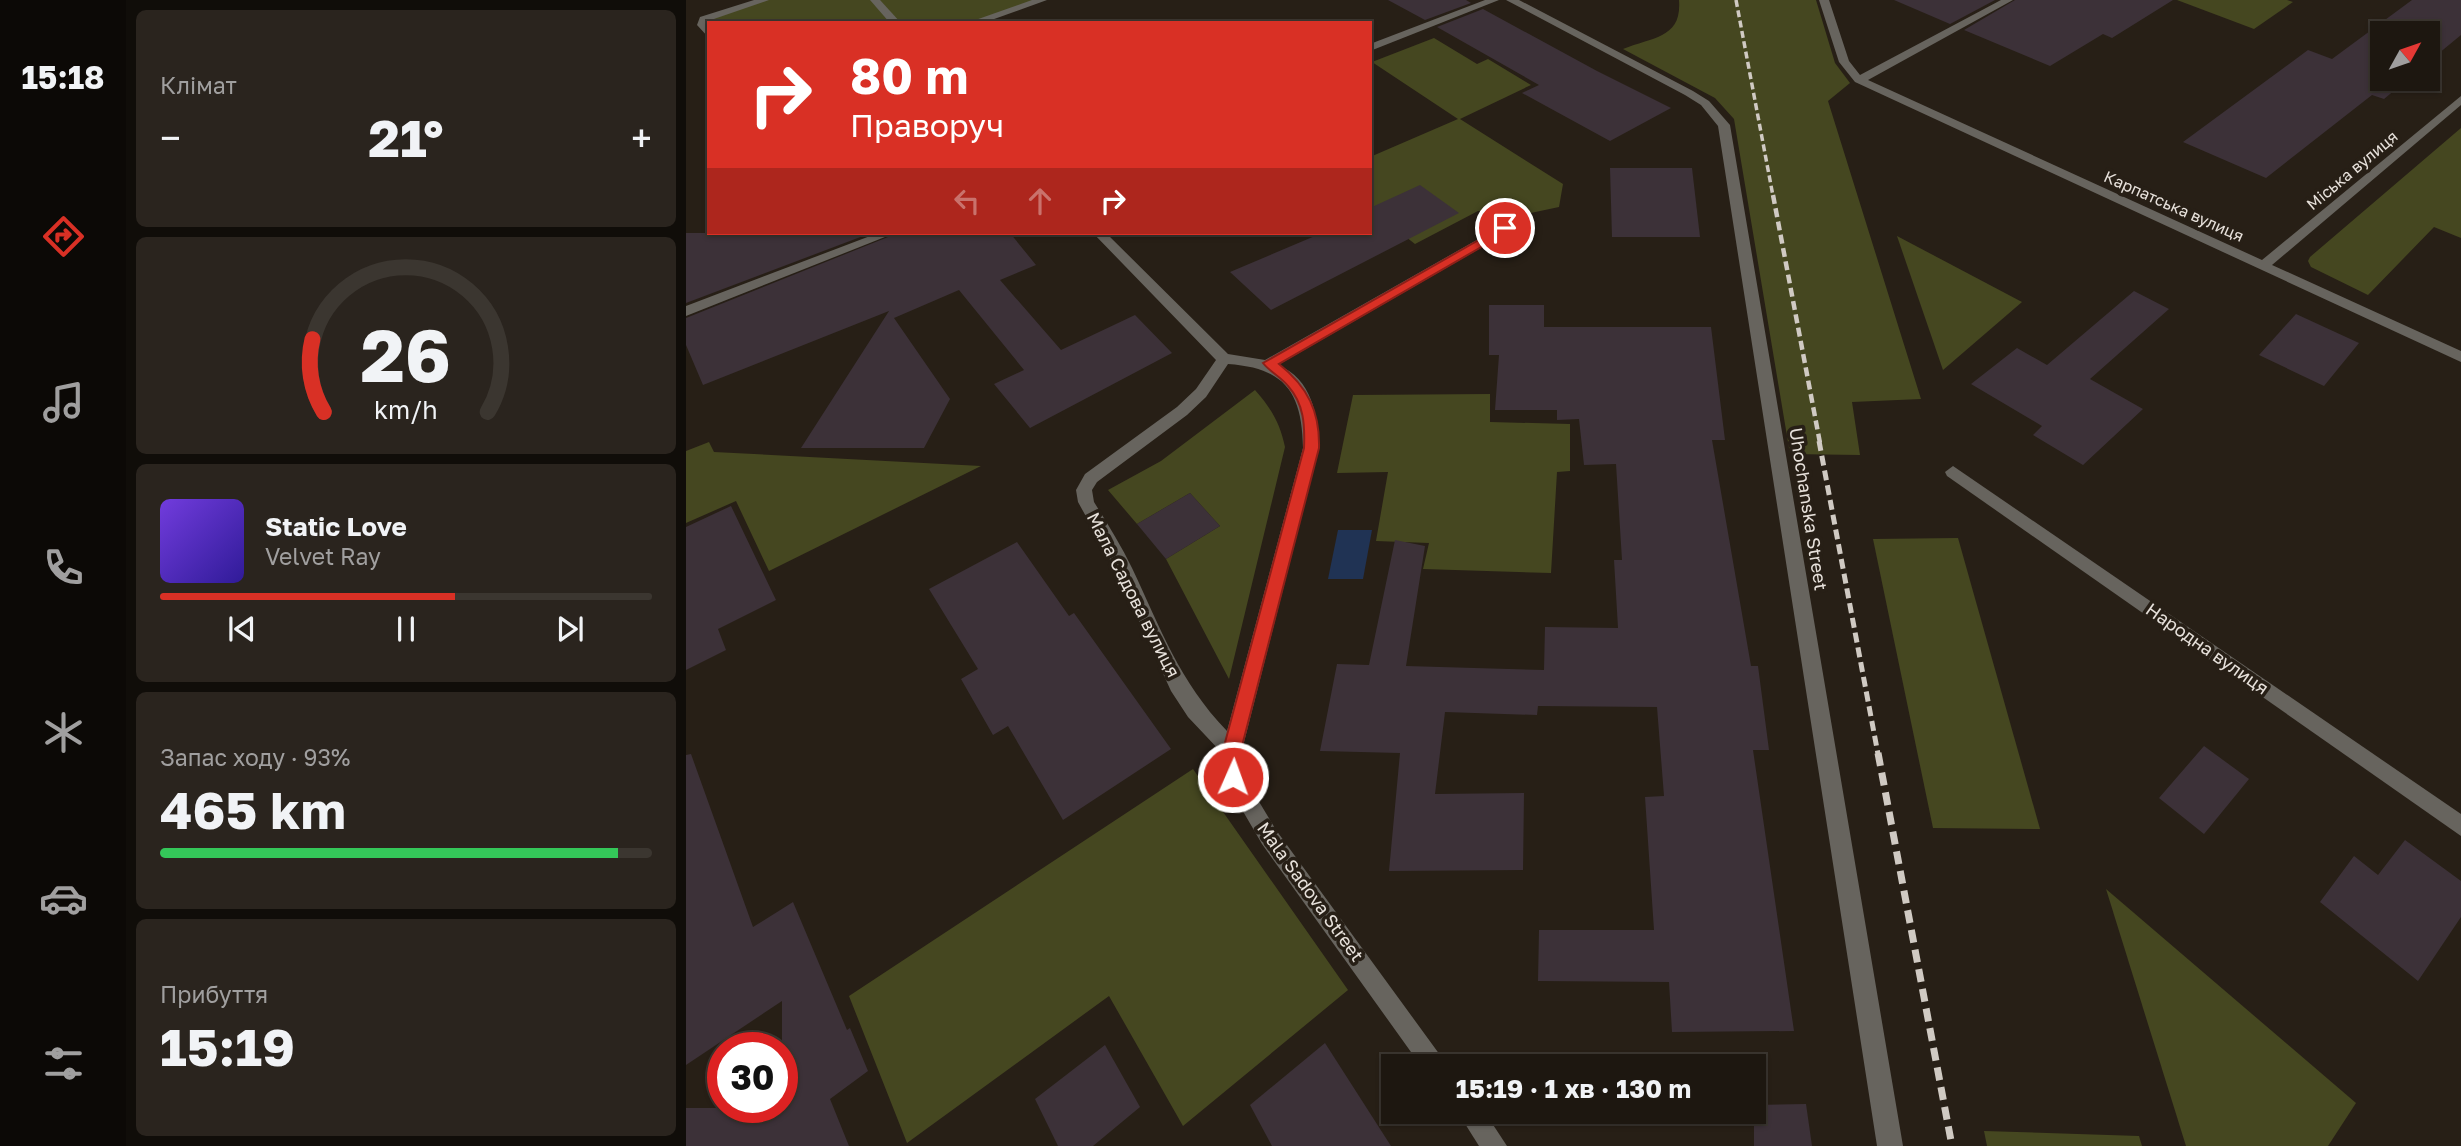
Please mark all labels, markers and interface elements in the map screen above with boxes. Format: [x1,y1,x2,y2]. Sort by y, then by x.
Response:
north arrow [2370,21,2440,91]
map controls [2370,21,2440,91]
text: 80 m [850,46,968,105]
icon: right [735,49,826,140]
text: 15:18 [21,58,105,96]
text: Клімат [160,71,237,99]
text: 21° [368,106,444,168]
text: Праворуч [850,106,1004,144]
text: − [160,115,181,160]
text: + [631,115,652,160]
street label: Міська вулиця [2302,126,2402,214]
street label: Карпатська вулиця [2101,166,2247,246]
icon: left [948,182,986,220]
icon: ahead [1021,182,1059,220]
icon: right [1094,182,1132,220]
pin [1475,198,1535,258]
icon: arrive [1486,209,1524,247]
icon: directions [39,212,88,261]
text: 26 [361,311,451,398]
icon: music [39,378,88,427]
text: km/h [374,394,438,425]
street label: Uhochanska Street [1785,426,1833,592]
street label: Мала Садова вулиця [1083,508,1185,681]
text: Static Love [265,511,407,542]
text: Velvet Ray [265,542,381,570]
icon: phone [39,543,88,592]
street label: Народна вулиця [2142,598,2273,699]
icon: previous [223,610,261,648]
icon: pause [387,610,425,648]
icon: next [551,610,589,648]
icon: climate [39,708,88,757]
position arrow [1196,740,1270,814]
text: Запас ходу · 93% [160,743,350,771]
text: 465 km [160,778,346,840]
street label: Mala Sadova Street [1253,817,1369,965]
icon: car [39,874,88,923]
text: Прибуття [160,980,268,1008]
text: 15:19 [160,1015,295,1077]
speed limit sign: 30 [707,1032,798,1123]
icon: filters [39,1039,88,1088]
text: 15:19 · 1 хв · 130 m [1456,1073,1691,1104]

